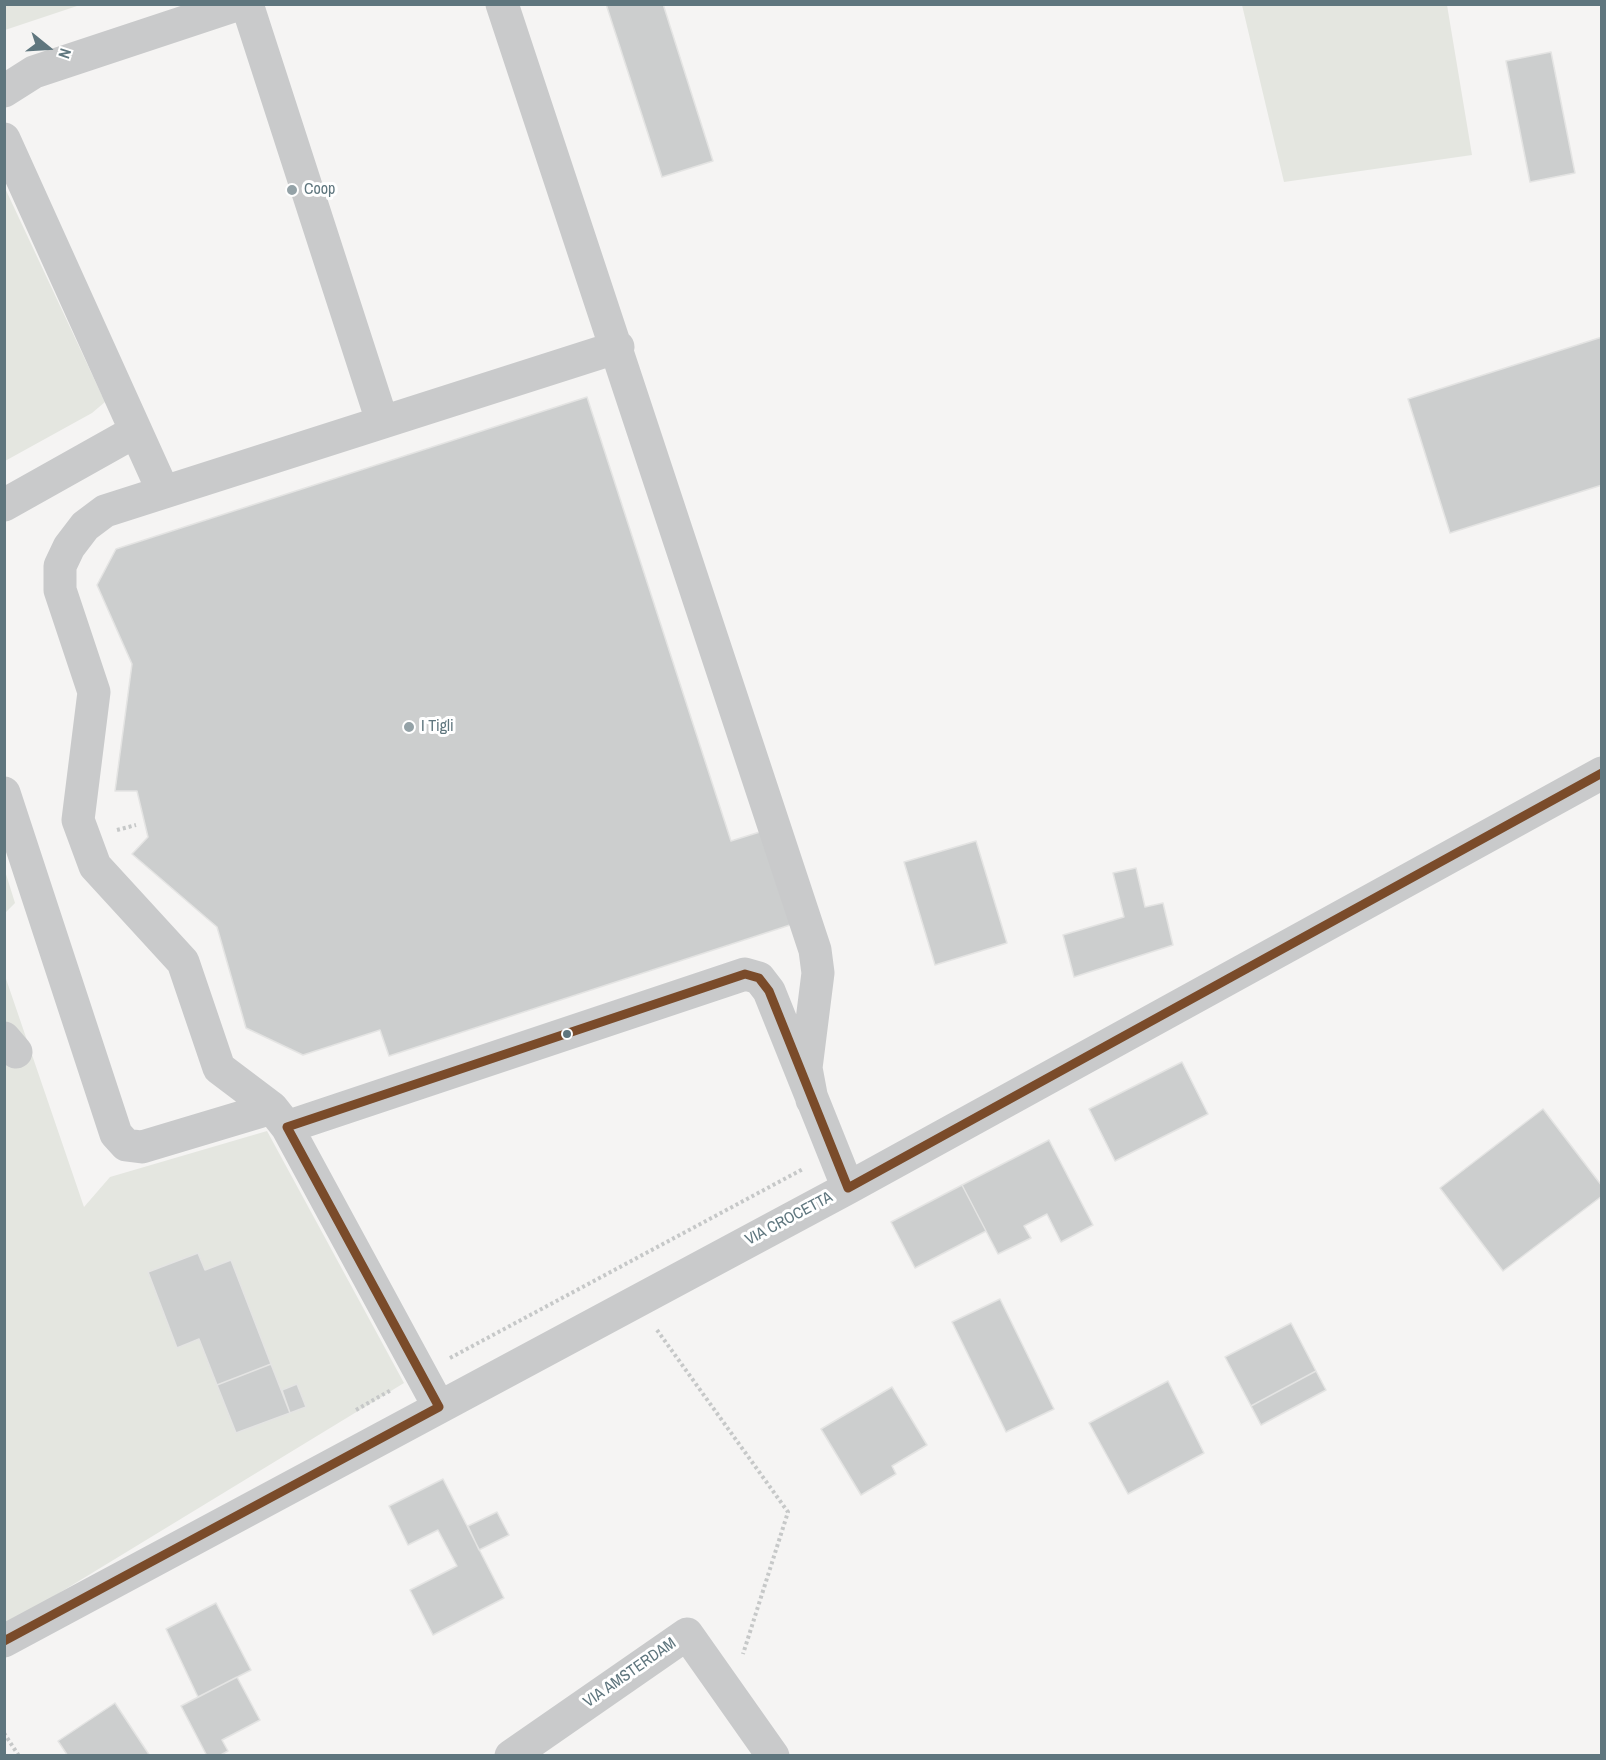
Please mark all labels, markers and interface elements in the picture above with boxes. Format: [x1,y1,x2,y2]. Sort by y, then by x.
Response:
north arrow [18,18,78,78]
text: N [53,46,77,61]
place label: Coop [304,180,335,200]
marker: Coop [285,183,299,197]
place label: I Tigli [421,717,454,737]
marker: I Tigli [402,720,416,734]
unlabelled marker [561,1028,573,1040]
street label: VIA CROCETTA [742,1188,836,1250]
street label: VIA AMSTERDAM [580,1634,680,1712]

